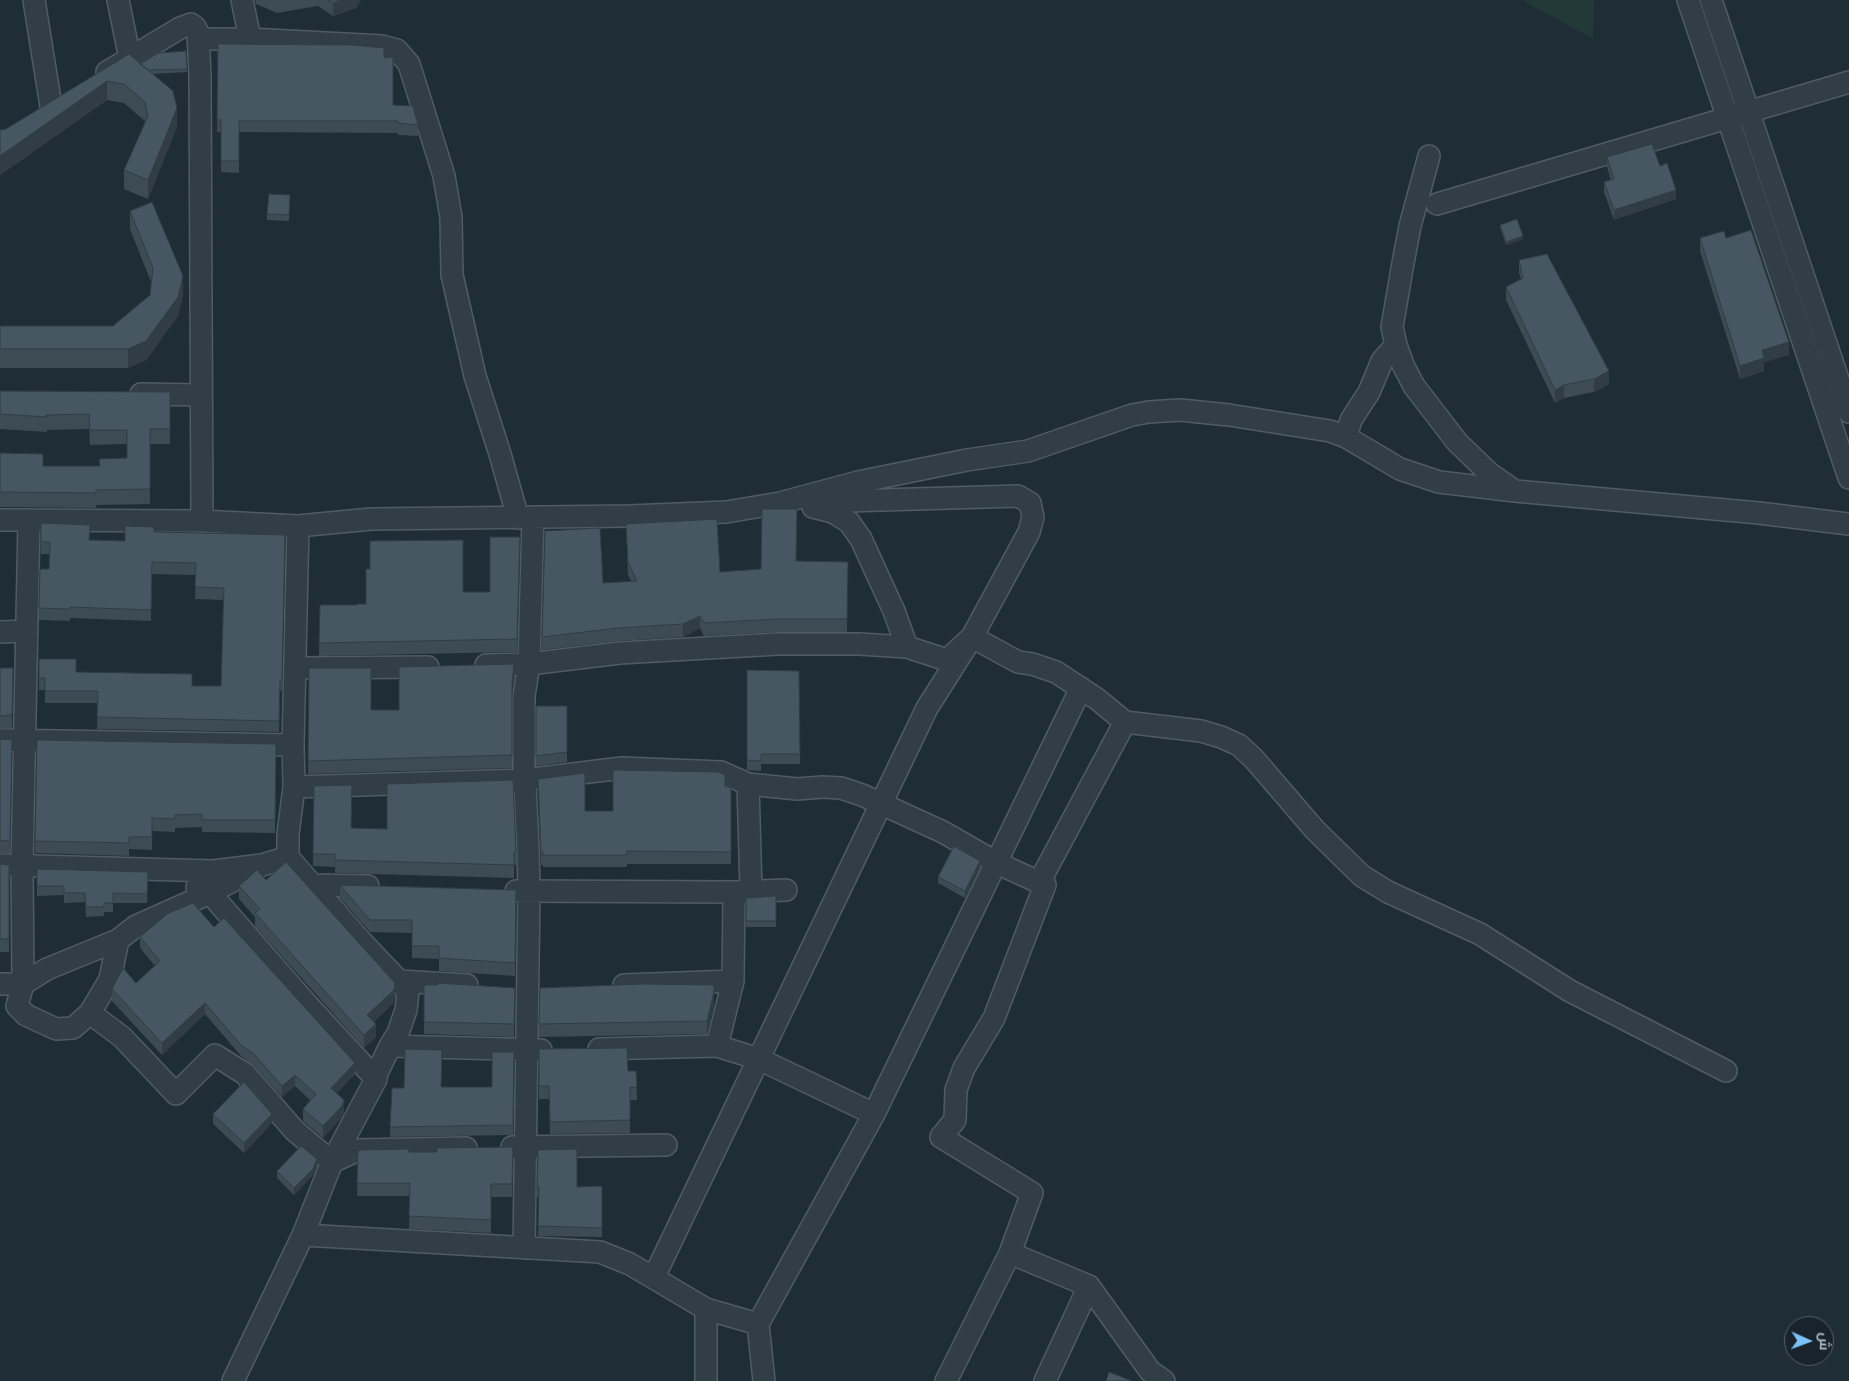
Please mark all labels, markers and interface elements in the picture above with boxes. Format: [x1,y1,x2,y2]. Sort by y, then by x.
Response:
north arrow [1784,1316,1834,1366]
text: ش [1815,1332,1832,1351]

